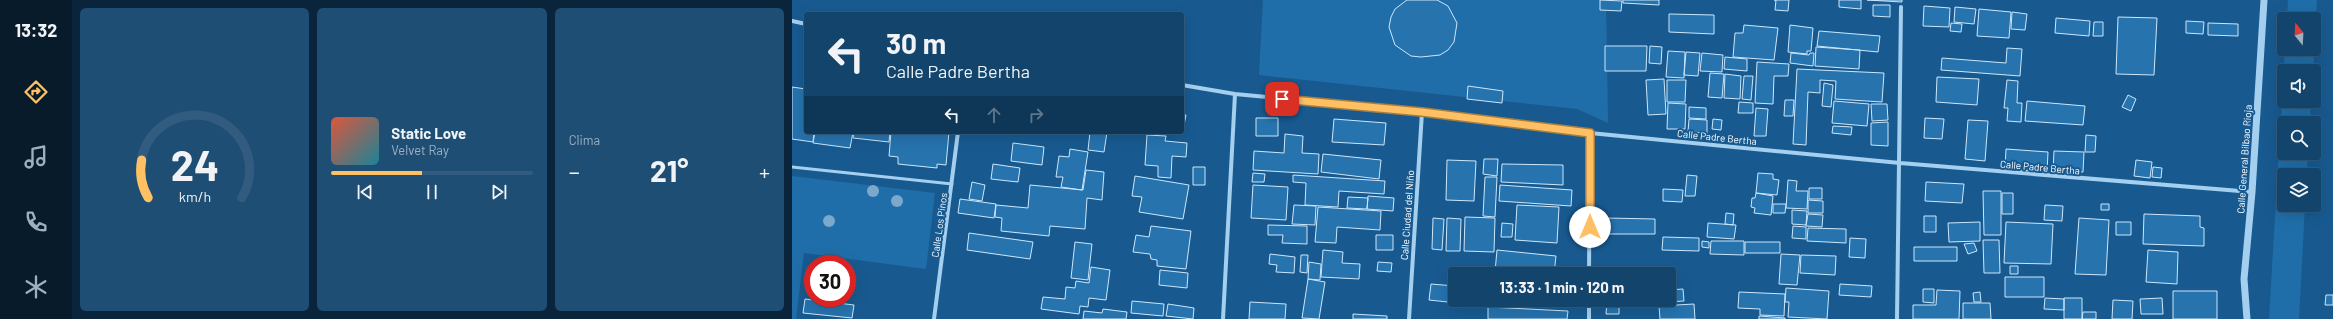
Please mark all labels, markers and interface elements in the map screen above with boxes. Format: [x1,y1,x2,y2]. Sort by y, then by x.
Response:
north arrow [2277,12,2321,56]
map controls [2277,12,2321,212]
text: 13:32 [15,19,57,41]
text: 30 m [886,26,946,60]
icon: left [820,28,872,80]
text: Calle Padre Bertha [886,60,1030,82]
button: sound [2277,64,2321,108]
icon: directions [22,78,50,106]
pin [1265,82,1299,116]
icon: arrive [1271,88,1293,110]
icon: left [941,104,963,126]
icon: ahead [983,104,1005,126]
icon: right [1025,104,1047,126]
street label: Calle General Bilbao Rioja [2234,104,2254,214]
button: search [2277,116,2321,160]
text: Static Love [391,124,466,142]
street label: Calle Padre Bertha [1677,127,1757,147]
text: Clima [569,132,600,148]
text: 24 [170,138,219,188]
text: Velvet Ray [391,142,449,158]
icon: music [22,143,50,171]
text: 21° [650,152,689,188]
text: − [569,158,580,184]
text: + [759,158,770,184]
street label: Calle Padre Bertha [2000,158,2080,176]
button: layers [2277,168,2321,212]
street label: Calle Ciudad del Niño [1398,170,1416,260]
icon: previous [354,181,376,203]
icon: pause [421,181,443,203]
icon: next [488,181,510,203]
text: km/h [178,187,211,204]
street label: Calle Los Pinos [929,192,949,258]
position arrow [1569,206,1611,248]
icon: phone [22,208,50,236]
speed limit sign: 30 [804,255,856,307]
icon: climate [22,273,50,301]
text: 13:33 · 1 min · 120 m [1500,278,1624,296]

